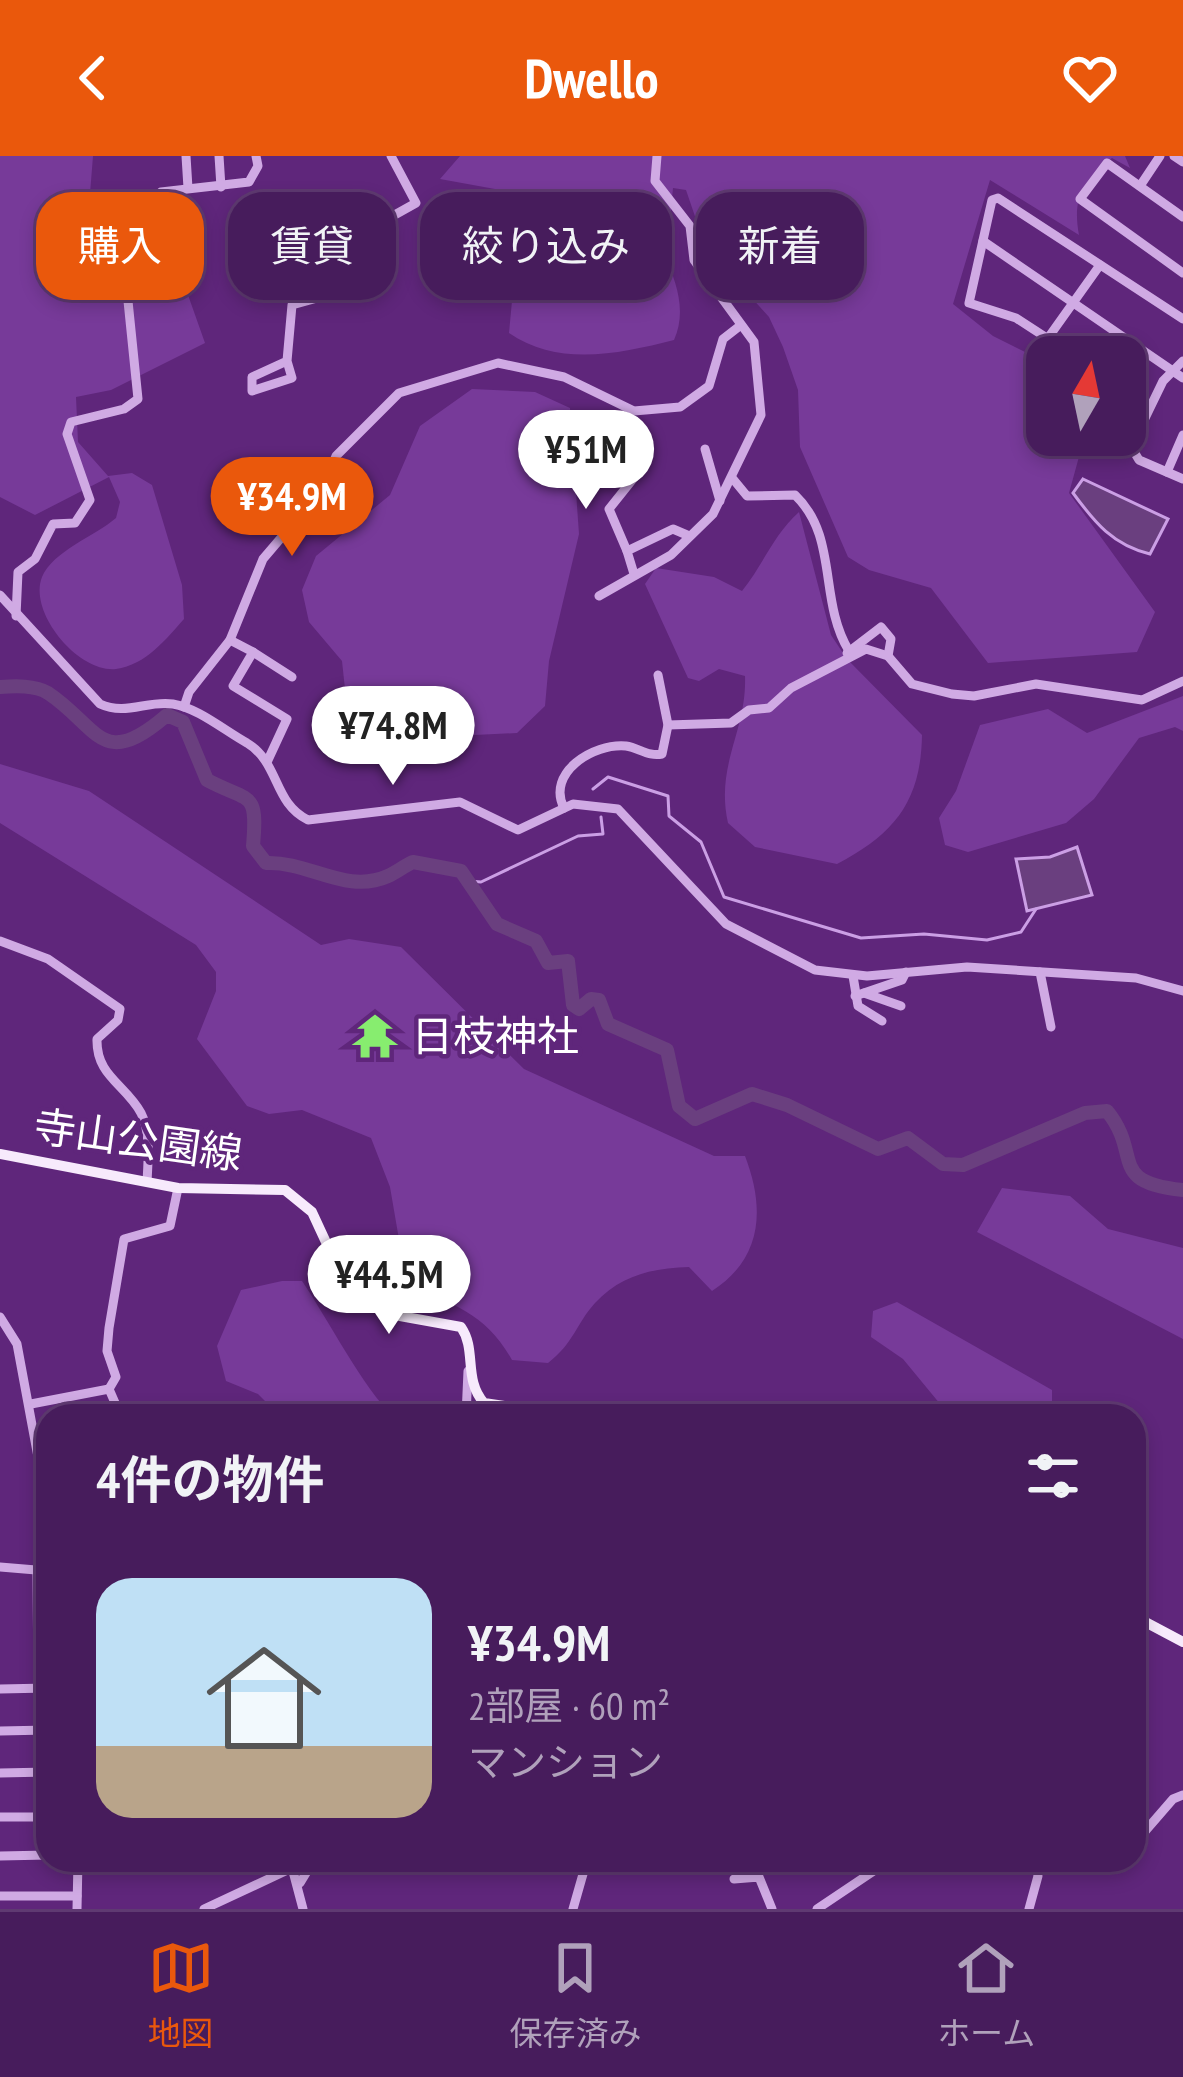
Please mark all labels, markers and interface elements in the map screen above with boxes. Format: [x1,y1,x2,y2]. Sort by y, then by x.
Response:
text: Dwello [524,43,659,113]
icon: back [60,45,126,111]
icon: heart [1057,45,1123,111]
chip: 購入 [36,192,204,300]
chip: 賃貸 [228,192,396,300]
chip: 絞り込み [420,192,672,300]
chip: 新着 [696,192,864,300]
north arrow [1026,336,1146,456]
map controls [1026,336,1146,456]
pin: ¥51M [515,410,657,512]
text: ¥51M [545,423,627,474]
pin: ¥34.9M [194,457,390,559]
text: ¥34.9M [238,470,346,521]
pin: ¥74.8M [295,686,491,788]
text: ¥74.8M [339,699,447,750]
place label: 日枝神社 [411,1008,579,1063]
temple icon: 日枝神社 [350,1011,400,1061]
street label: 寺山公園線 [30,1098,246,1181]
pin: ¥44.5M [291,1235,487,1337]
text: ¥44.5M [335,1248,443,1299]
icon: filters [1020,1443,1086,1509]
text: 4件の物件 [96,1446,324,1512]
text: ¥34.9M [468,1609,610,1675]
icon: home [192,1626,336,1770]
text: 2部屋 · 60 m² [468,1680,670,1731]
text: マンション [468,1736,663,1787]
tab: 地図 [148,1935,214,2055]
tab: 保存済み [509,1935,641,2055]
tab: ホーム [937,1935,1035,2055]

